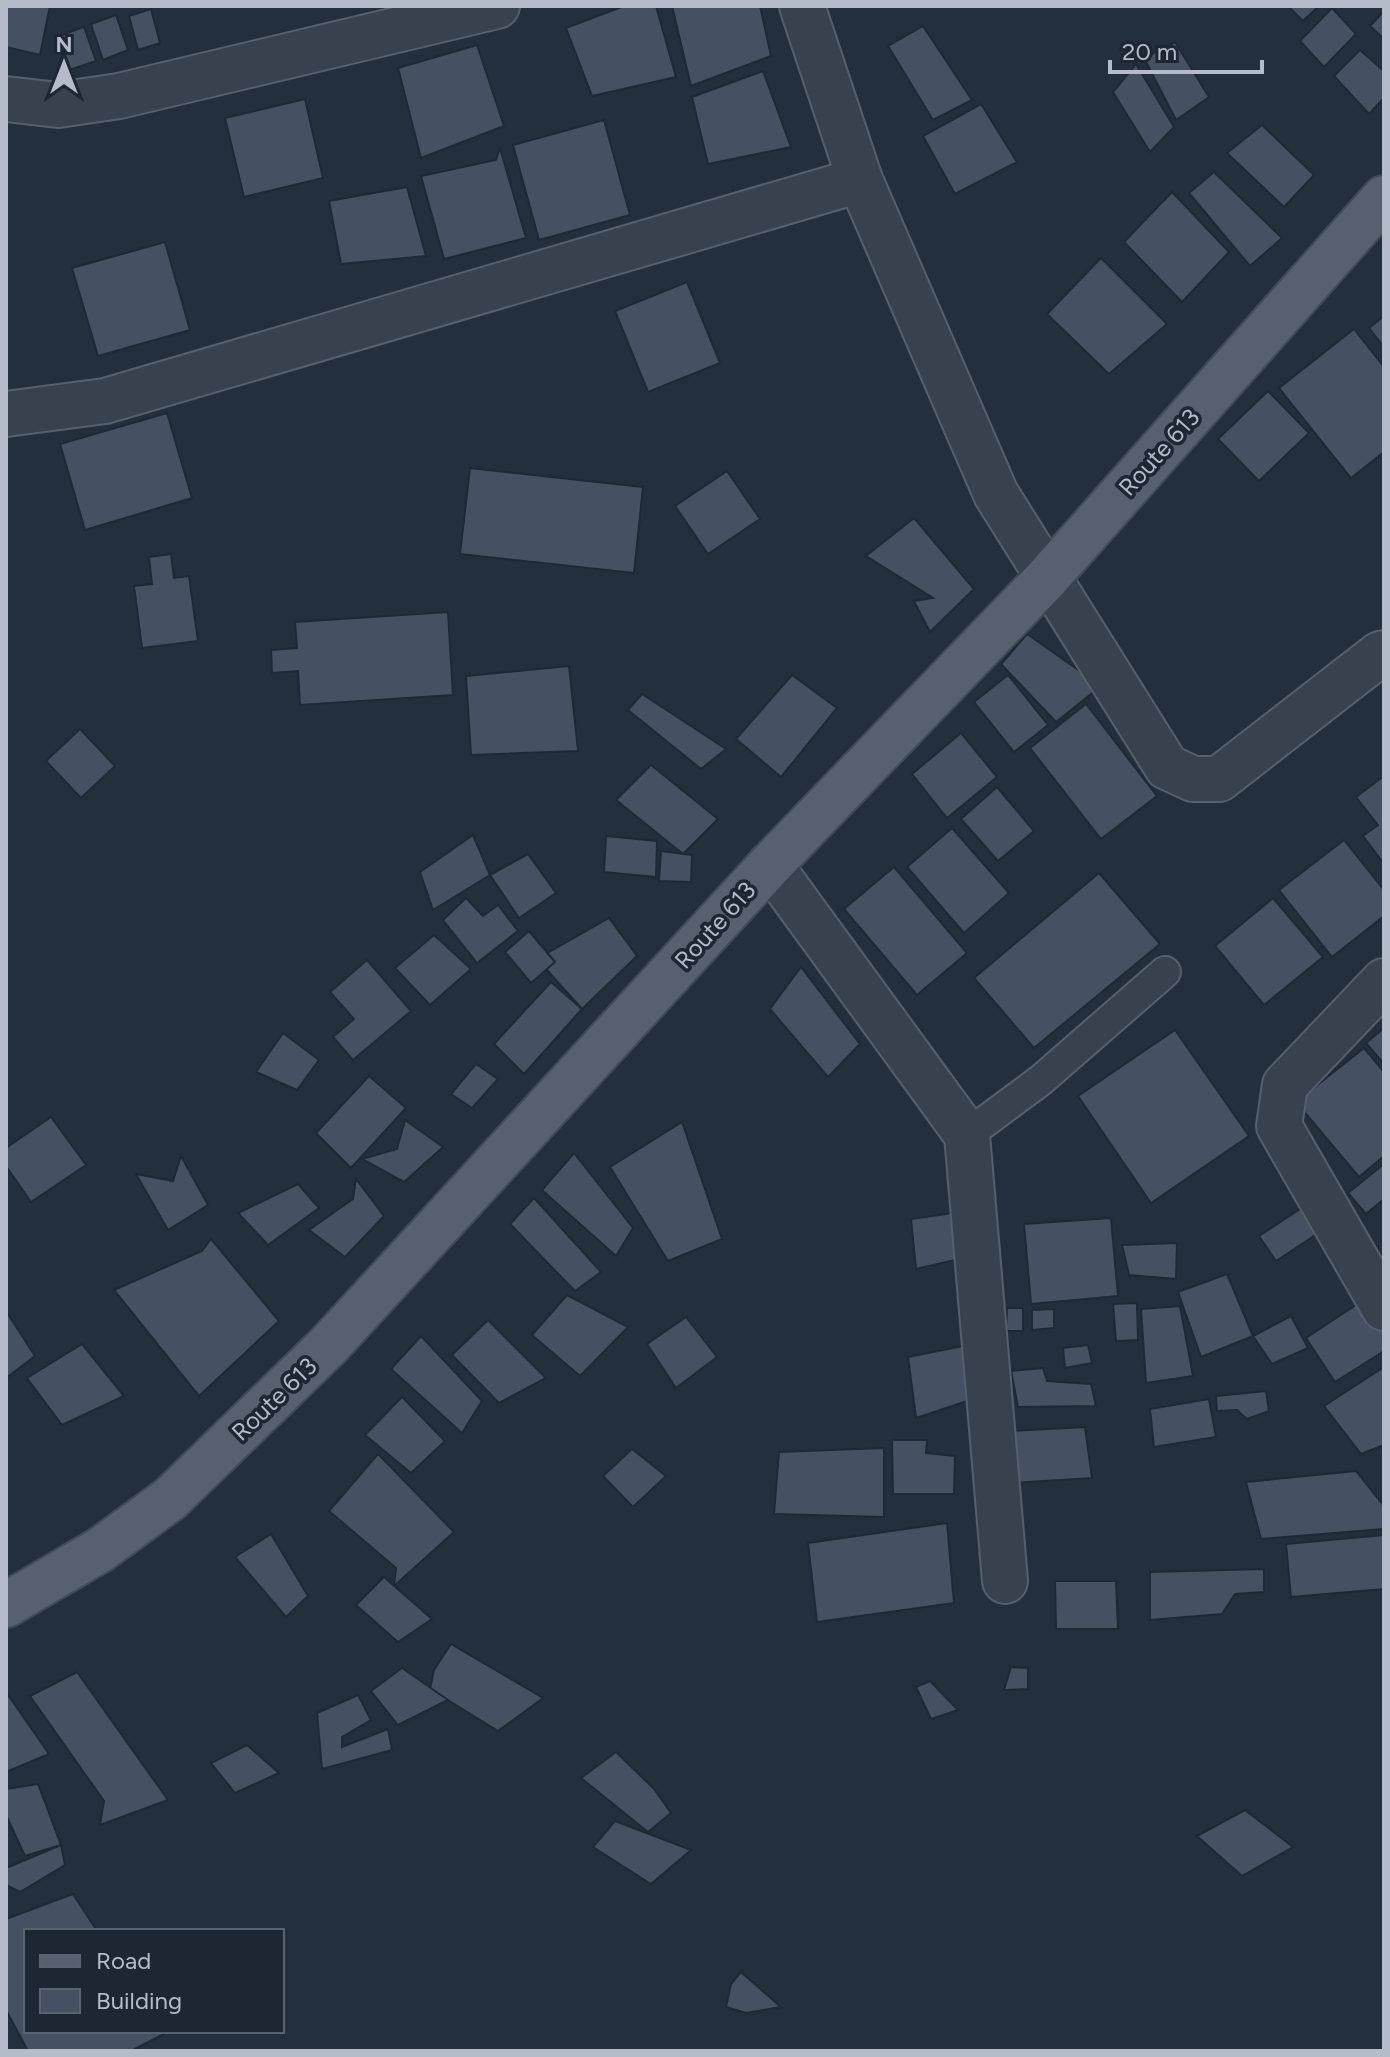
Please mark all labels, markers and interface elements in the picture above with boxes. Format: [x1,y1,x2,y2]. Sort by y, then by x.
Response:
north arrow [24,24,104,104]
scale bar [1110,24,1262,74]
text: N [55,31,73,58]
text: 20 m [1122,37,1177,66]
street label: Route 613 [1112,403,1206,501]
street label: Route 613 [668,876,762,974]
street label: Route 613 [225,1351,323,1447]
legend [24,1929,284,2033]
text: Road [96,1946,151,1975]
text: Building [96,1986,182,2015]

